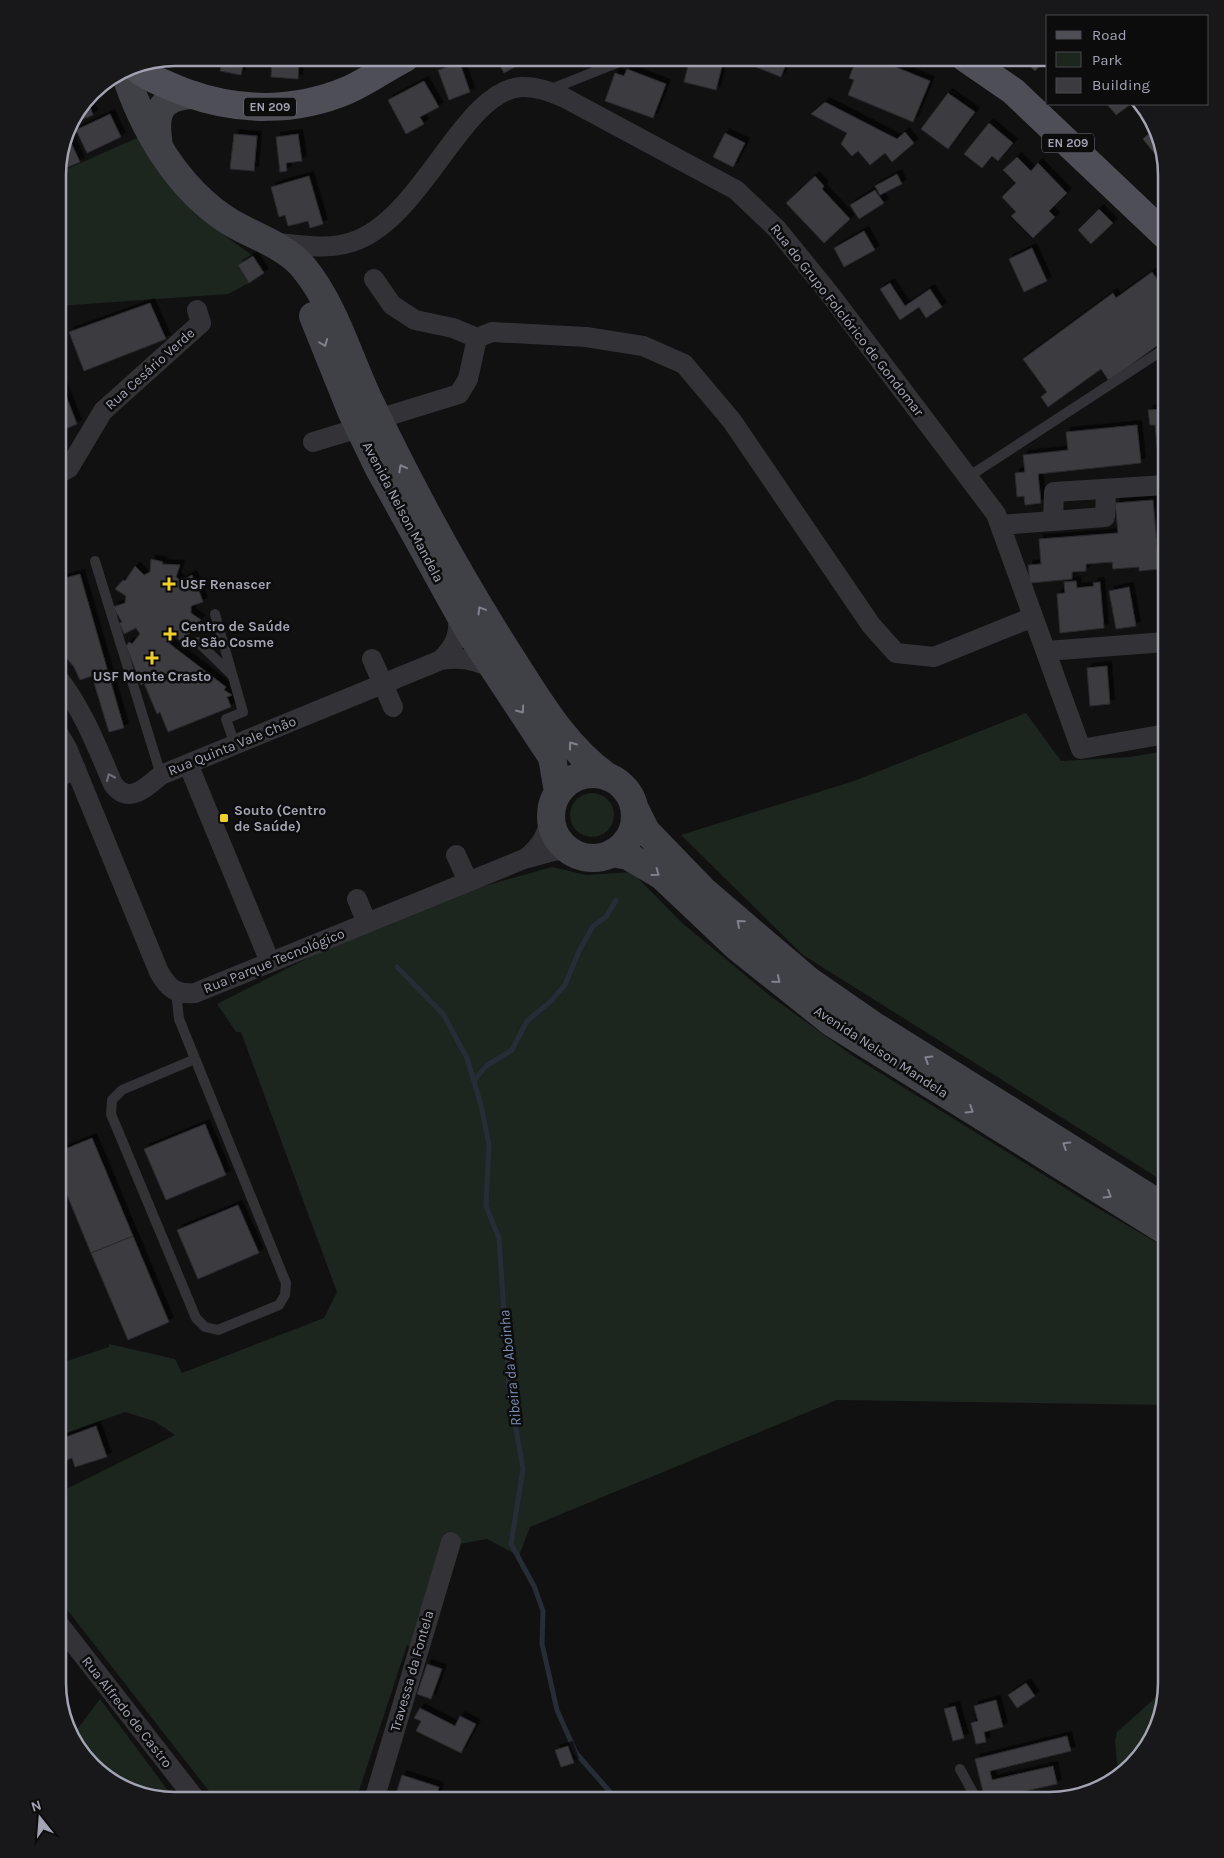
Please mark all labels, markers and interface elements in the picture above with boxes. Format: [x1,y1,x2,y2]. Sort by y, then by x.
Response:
legend [1046,15,1209,105]
text: Road [1092,26,1127,44]
text: Park [1092,51,1122,69]
text: Building [1092,76,1150,94]
road number: EN 209 [244,98,296,116]
road number: EN 209 [1042,134,1094,152]
street label: Rua do Grupo Folclórico de Gondomar [767,220,928,420]
street label: Rua Cesário Verde [102,324,198,414]
one-way arrow [318,339,328,347]
street label: Avenida Nelson Mandela [359,439,447,585]
one-way arrow [398,464,408,473]
place label: USF Renascer [180,576,271,593]
marker: USF Renascer [162,577,176,591]
one-way arrow [477,607,487,616]
place label: Centro de Saúde de São Cosme [181,618,290,651]
marker: Centro de Saúde de São Cosme [163,627,177,641]
marker: USF Monte Crasto [145,651,159,665]
place label: USF Monte Crasto [93,668,211,685]
one-way arrow [515,705,524,714]
street label: Rua Quinta Vale Chão [166,713,298,779]
one-way arrow [569,741,578,751]
one-way arrow [105,773,116,782]
place label: Souto (Centro de Saúde) [234,802,326,835]
marker: Souto (Centro de Saúde) [218,812,230,824]
one-way arrow [650,867,659,875]
one-way arrow [737,920,746,928]
street label: Rua Parque Tecnológico [201,925,347,997]
one-way arrow [771,975,780,983]
street label: Avenida Nelson Mandela [811,1002,951,1102]
one-way arrow [924,1056,933,1066]
one-way arrow [964,1104,973,1113]
one-way arrow [1062,1142,1071,1152]
one-way arrow [1103,1189,1112,1199]
water label: Ribeira da Aboinha [495,1309,525,1427]
street label: Travessa da Fontela [387,1608,437,1734]
street label: Rua Alfredo de Castro [78,1653,176,1771]
north arrow [15,1793,65,1843]
text: N [29,1796,44,1816]

